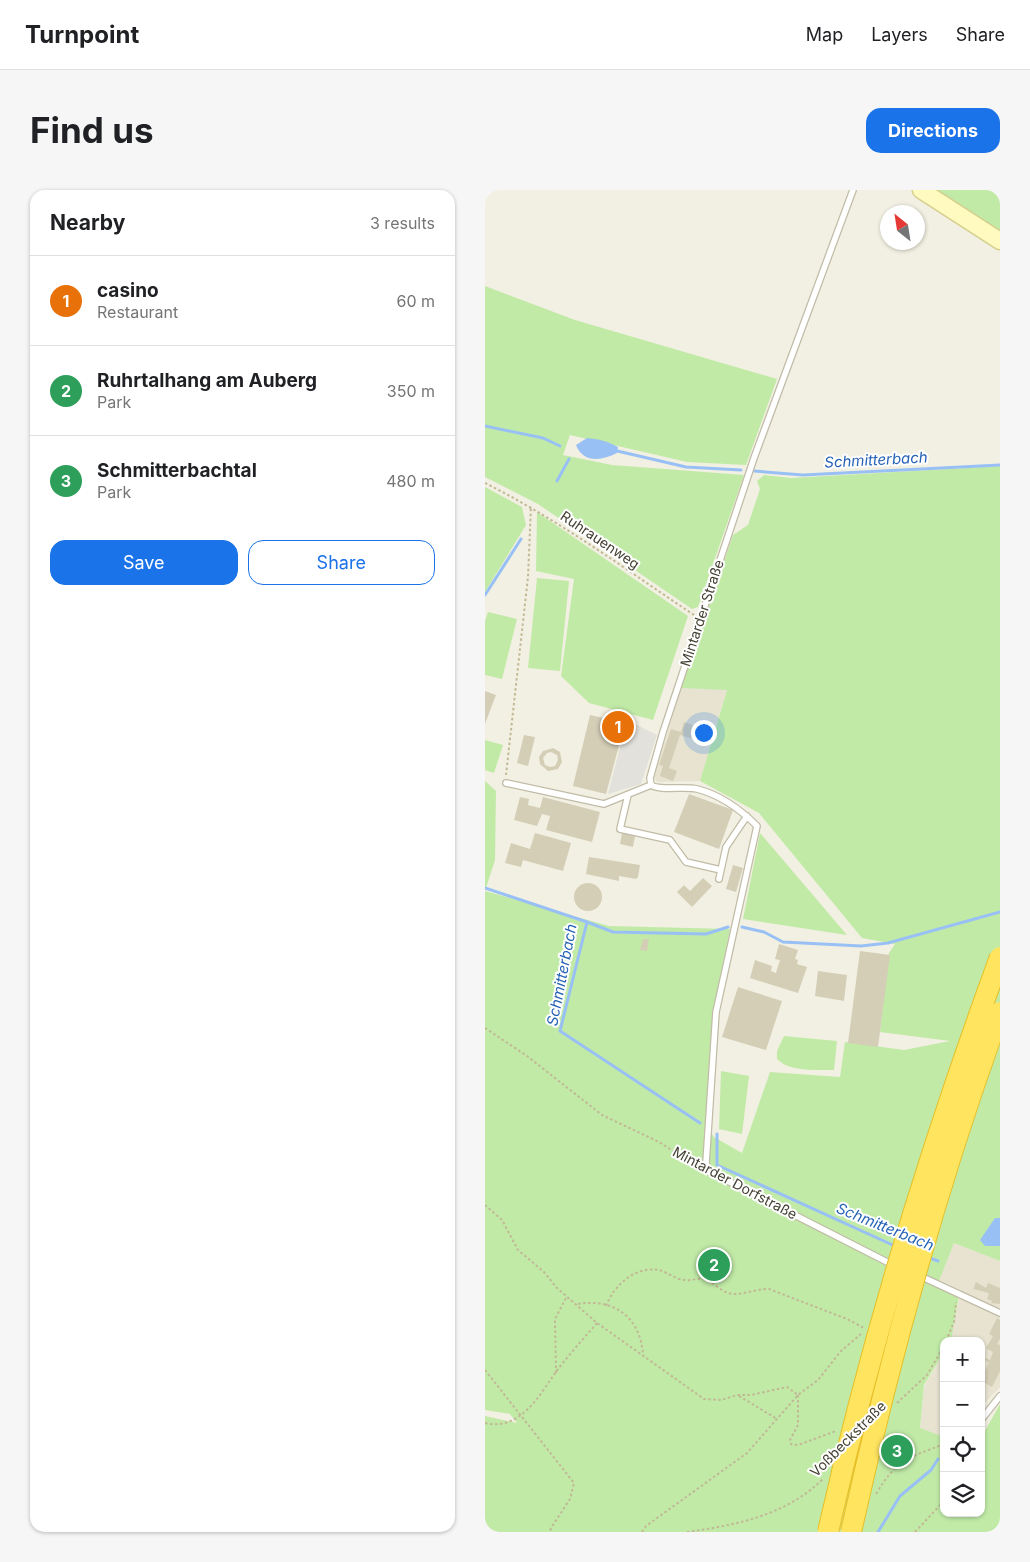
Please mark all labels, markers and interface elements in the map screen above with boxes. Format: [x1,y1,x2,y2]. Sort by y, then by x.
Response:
text: Turnpoint [25,20,139,49]
text: Map [806,24,843,45]
text: Layers [871,24,928,45]
text: Share [956,24,1005,45]
button: Directions [866,108,1000,153]
text: Find us [30,109,154,151]
north arrow [880,205,925,250]
text: Nearby [50,210,125,235]
text: 3 results [370,213,435,233]
text: casino [97,279,159,302]
text: 1 [63,291,69,311]
text: 60 m [396,291,435,311]
text: Restaurant [97,302,178,322]
text: Ruhrtalhang am Auberg [97,369,317,392]
text: 2 [61,381,71,401]
text: 350 m [387,381,435,401]
text: Park [97,392,131,412]
water label: Schmitterbach [824,447,928,472]
text: Schmitterbachtal [97,459,257,482]
text: 3 [61,471,71,491]
text: 480 m [386,471,435,491]
text: Park [97,482,131,502]
street label: Ruhrauenweg [558,507,643,572]
button: Save [50,540,238,585]
button: Share [248,540,435,585]
street label: Mintarder Straße [676,557,727,668]
pin: 1 [602,708,634,746]
your location [691,720,717,746]
water label: Schmitterbach [542,922,581,1028]
street label: Mintarder Dorfstraße [670,1143,800,1223]
water label: Schmitterbach [834,1198,937,1255]
pin: 2 [698,1246,730,1284]
map controls [940,1337,985,1517]
button: + [940,1337,985,1382]
button: − [940,1382,985,1427]
street label: Voßbeckstraße [806,1397,889,1480]
button: locate [940,1427,985,1472]
pin: 3 [881,1432,913,1470]
button: layers [940,1472,985,1517]

